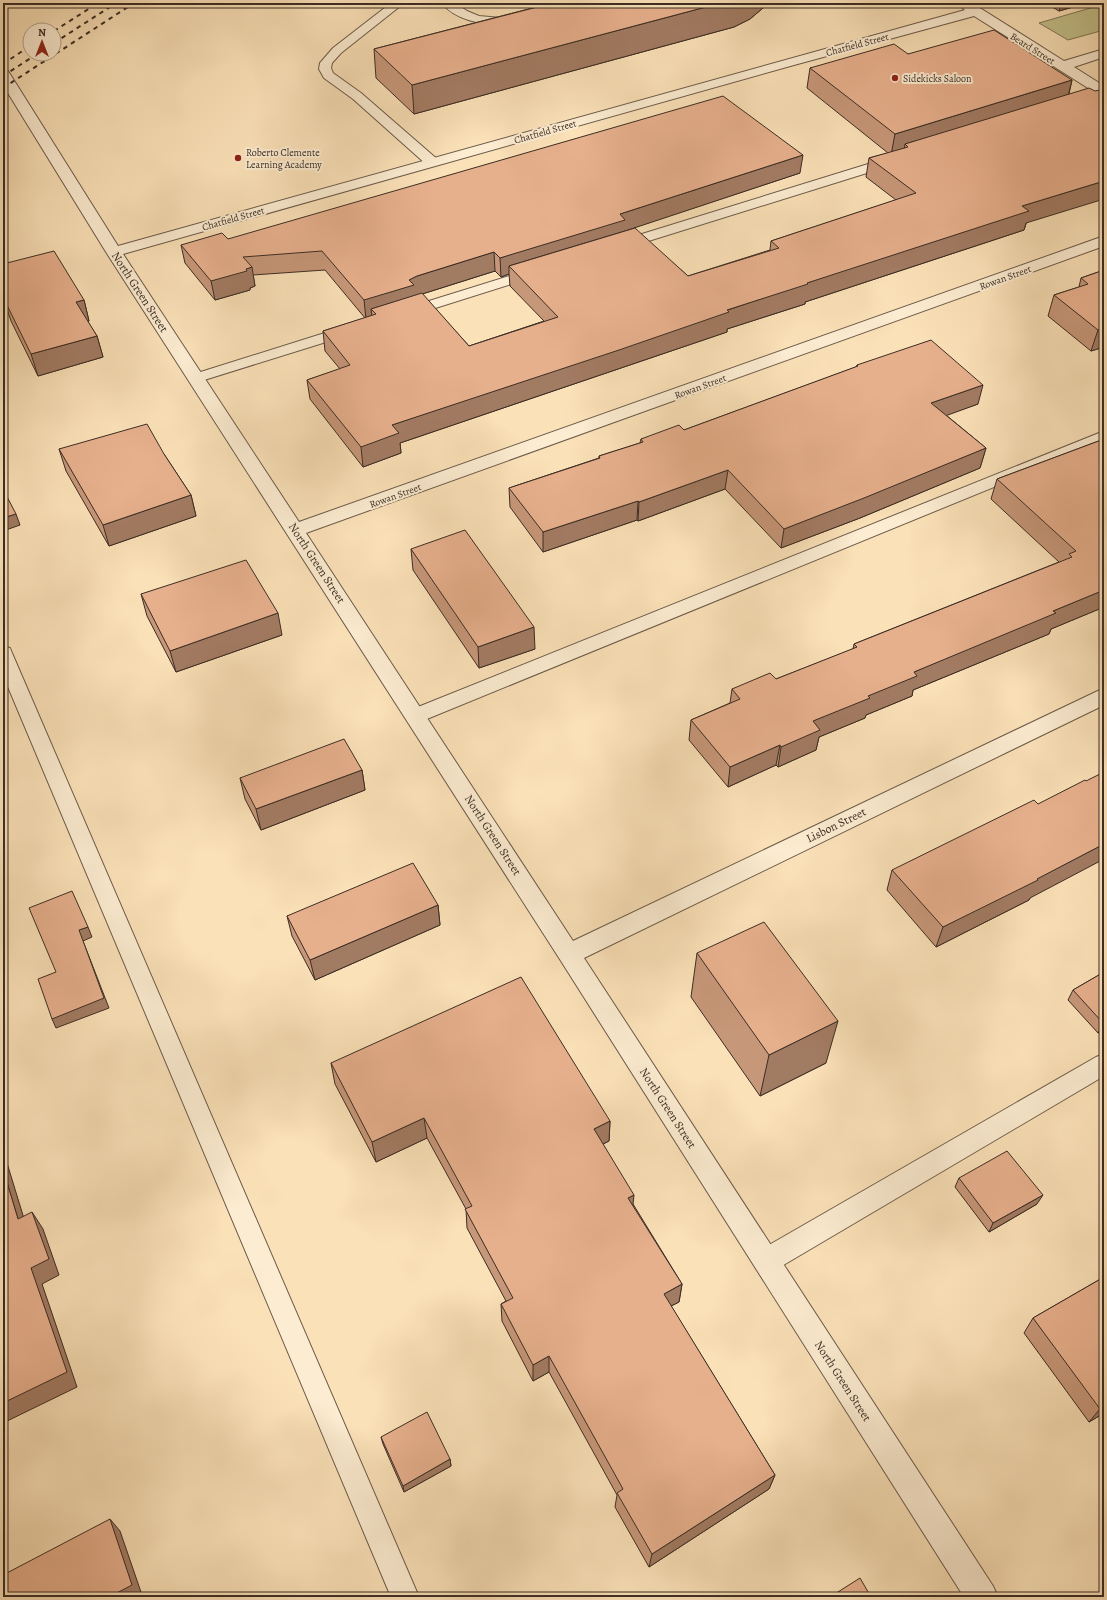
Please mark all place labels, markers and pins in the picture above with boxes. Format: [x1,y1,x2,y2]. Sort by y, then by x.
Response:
place label: Sidekicks Saloon [903,72,972,85]
marker: Sidekicks Saloon [890,73,900,83]
place label: Roberto Clemente Learning Academy [246,146,322,171]
marker: Roberto Clemente Learning Academy [233,153,243,163]

